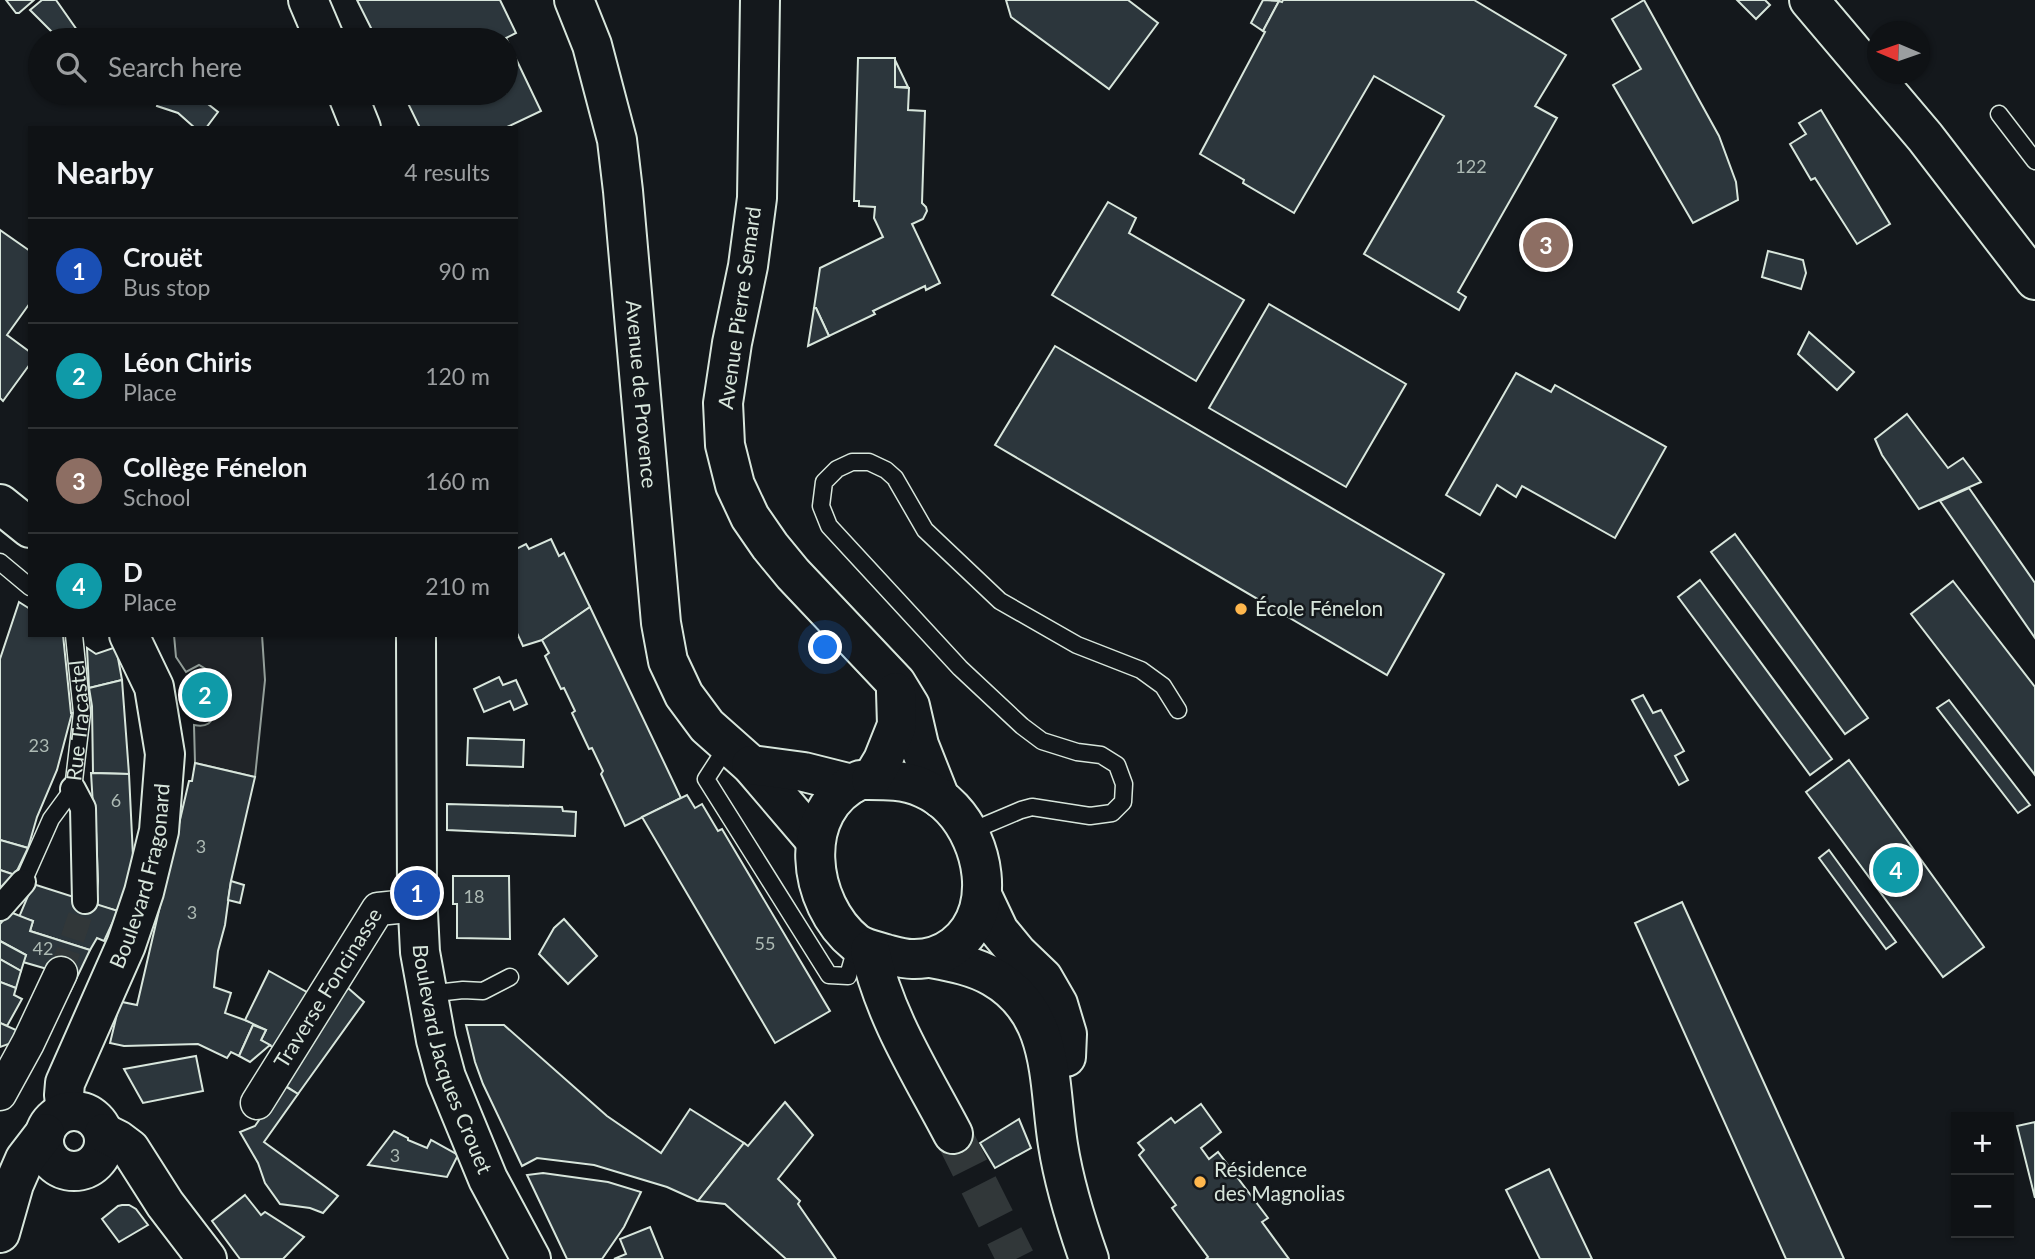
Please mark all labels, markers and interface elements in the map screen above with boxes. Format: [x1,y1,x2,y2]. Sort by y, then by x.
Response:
north arrow [1867,21,1930,84]
search box [28,28,518,105]
icon: search [52,48,90,86]
text: Search here [108,51,242,83]
text: Nearby [56,154,154,190]
house number: 122 [1455,155,1487,177]
text: 4 results [404,158,490,186]
street label: Avenue Pierre Semard [712,205,765,411]
pin: 3 [1523,219,1569,271]
text: Crouët [123,241,203,273]
text: 1 [72,257,86,285]
text: 90 m [439,257,490,285]
text: Bus stop [123,273,210,301]
street label: Avenue de Provence [622,299,663,489]
text: Léon Chiris [123,346,252,378]
text: 2 [72,362,86,390]
text: 120 m [425,362,490,390]
text: Place [123,378,177,406]
text: Collège Fénelon [123,451,307,483]
text: 3 [72,467,86,495]
text: 160 m [425,467,490,495]
text: School [123,483,191,511]
text: D [123,556,143,588]
text: 4 [72,572,86,600]
text: 210 m [425,572,490,600]
text: Place [123,588,177,616]
place label: École Fénelon [1255,595,1383,620]
marker: École Fénelon [1233,601,1249,617]
your location [808,630,842,664]
street label: Rue Tracastel [60,659,93,782]
pin: 2 [182,669,228,721]
house number: 23 [29,734,49,756]
street label: Boulevard Fragonard [103,782,174,972]
house number: 6 [111,789,121,811]
house number: 3 [196,835,206,857]
pin: 4 [1873,844,1919,896]
pin: 1 [394,867,440,919]
house number: 18 [464,885,484,907]
house number: 3 [187,901,197,923]
street label: Traverse Foncinasse [268,903,386,1072]
house number: 55 [755,932,775,954]
house number: 42 [33,937,53,959]
street label: Boulevard Jacques Crouet [409,944,499,1177]
map controls [1951,1112,2014,1238]
button: + [1951,1112,2014,1175]
house number: 3 [390,1144,400,1166]
place label: Résidence des Magnolias [1214,1156,1345,1205]
marker: Résidence des Magnolias [1192,1174,1208,1190]
button: − [1951,1175,2014,1238]

